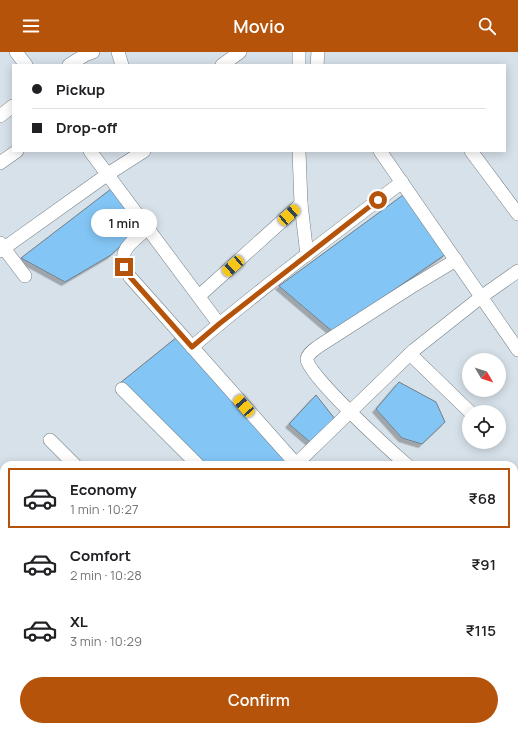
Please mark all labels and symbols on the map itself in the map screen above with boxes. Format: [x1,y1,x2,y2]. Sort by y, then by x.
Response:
route start [369,191,387,209]
car [276,203,302,227]
callout: 1 min [91,209,157,237]
car [220,254,246,278]
route end [115,258,133,276]
north arrow [462,353,506,397]
car [232,393,256,419]

